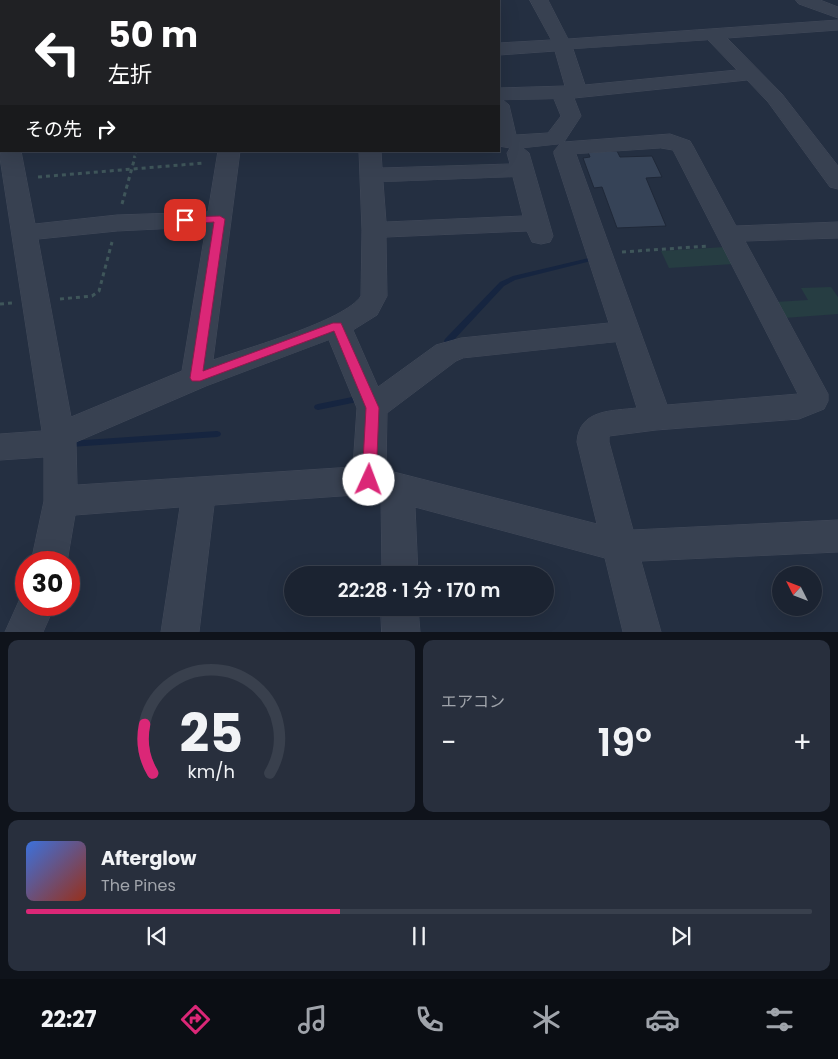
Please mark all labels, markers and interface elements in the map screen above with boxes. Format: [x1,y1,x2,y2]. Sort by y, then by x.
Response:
text: 50 m [108,10,198,59]
icon: left [25,20,90,85]
text: 左折 [108,59,152,90]
icon: right [92,115,120,143]
text: その先 [25,116,82,143]
pin [164,199,206,241]
icon: arrive [171,206,199,234]
position arrow [342,453,394,505]
speed limit sign: 30 [15,551,80,616]
north arrow [772,566,822,616]
map controls [772,566,822,616]
text: 22:28 · 1 分 · 170 m [338,577,500,604]
text: エアコン [441,690,505,713]
text: 25 [180,697,243,770]
text: 19° [597,716,652,769]
text: − [441,723,456,762]
text: + [793,723,812,762]
text: km/h [188,759,235,784]
text: Afterglow [101,845,196,872]
text: The Pines [101,874,176,897]
icon: previous [143,922,171,950]
icon: pause [405,922,433,950]
icon: next [667,922,695,950]
icon: directions [178,1002,213,1037]
icon: music [295,1002,330,1037]
icon: phone [412,1002,447,1037]
icon: climate [529,1002,564,1037]
icon: car [645,1002,680,1037]
icon: filters [762,1002,797,1037]
text: 22:27 [41,1004,97,1035]

